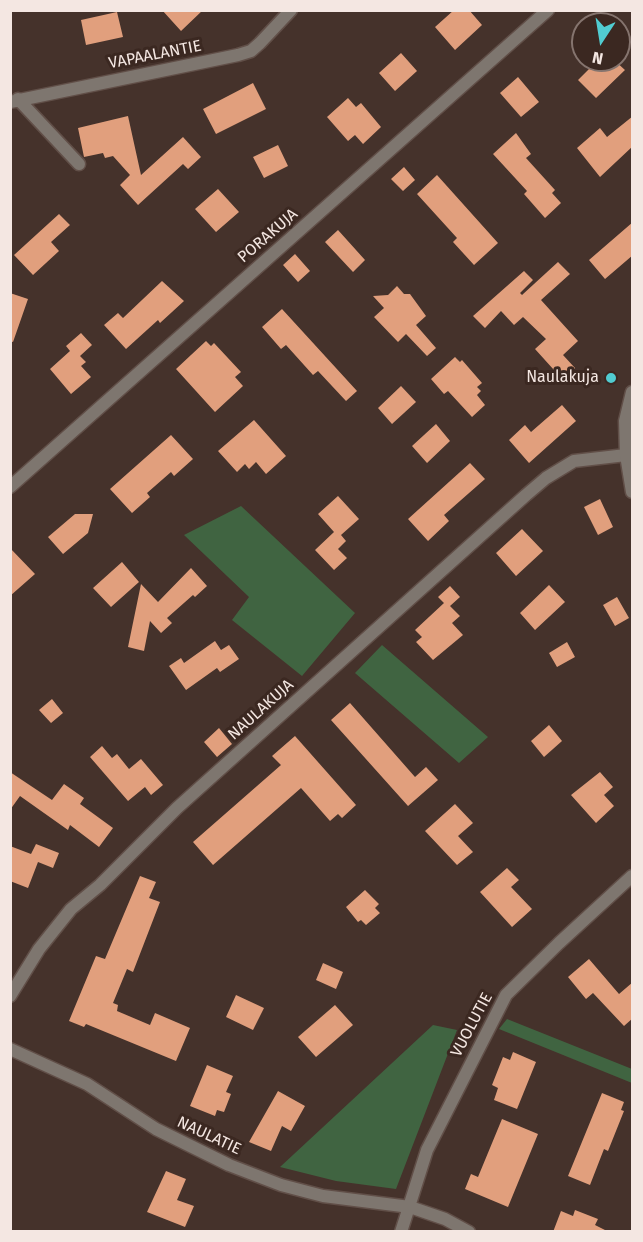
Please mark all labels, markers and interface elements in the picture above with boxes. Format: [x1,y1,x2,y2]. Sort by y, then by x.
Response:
north arrow [571,12,631,72]
street label: VAPAALANTIE [107,37,203,73]
text: N [590,48,605,69]
street label: PORAKUJA [234,205,302,267]
place label: Naulakuja [526,368,599,388]
marker: Naulakuja [604,371,618,385]
street label: NAULAKUJA [224,676,298,744]
street label: VUOLUTIE [447,989,497,1061]
street label: NAULATIE [174,1113,244,1159]

